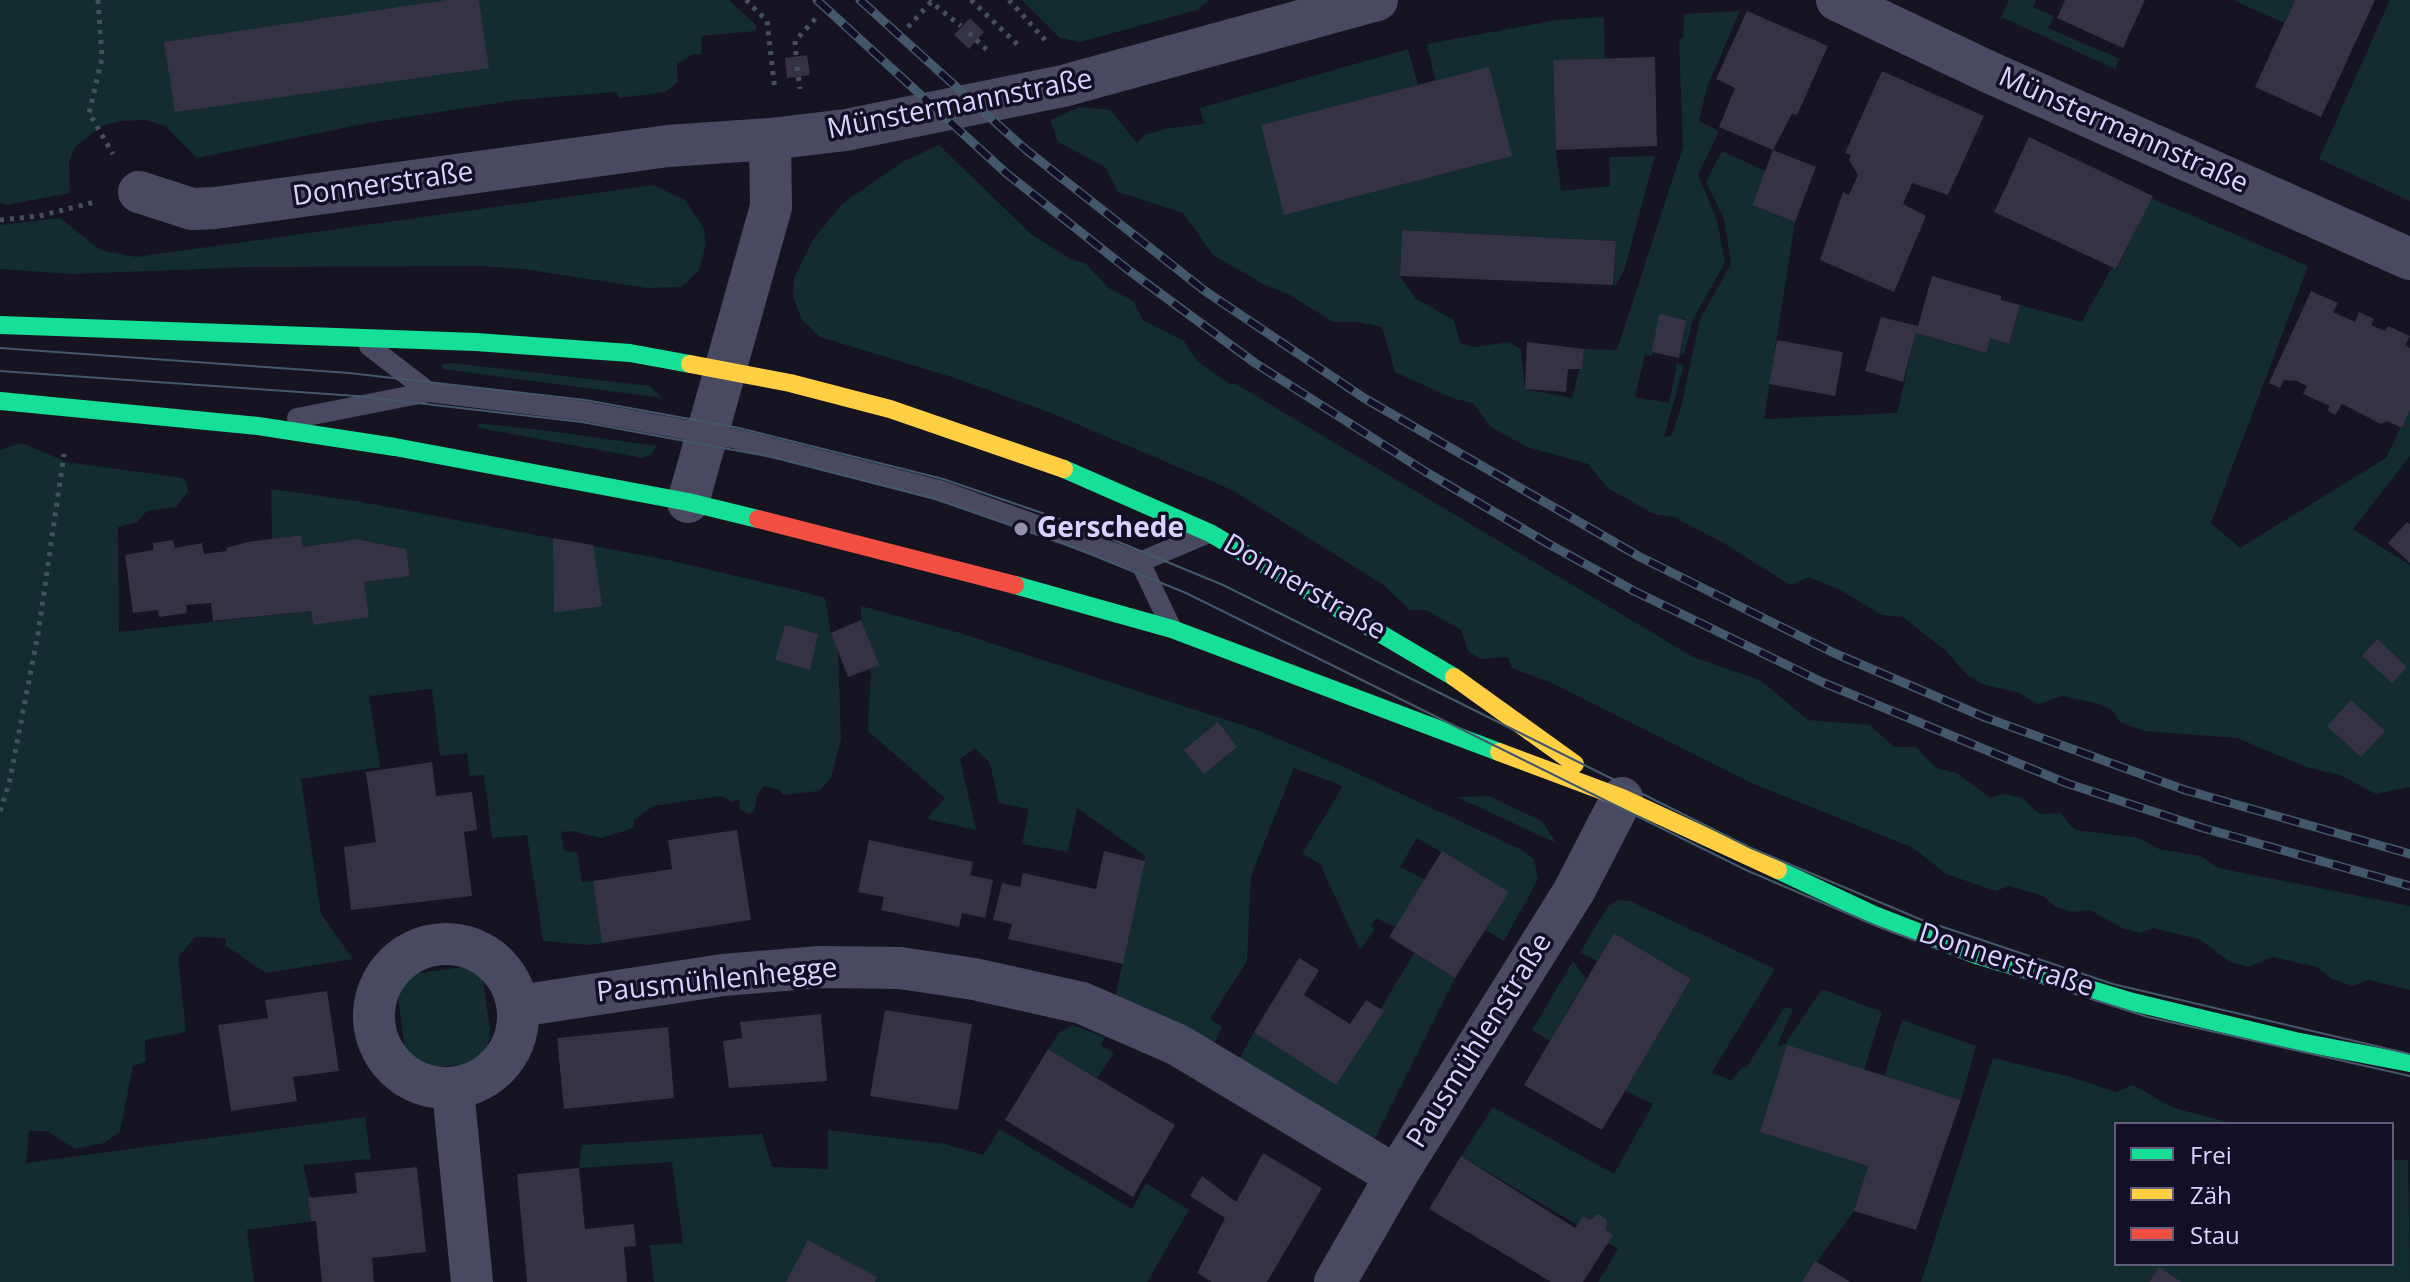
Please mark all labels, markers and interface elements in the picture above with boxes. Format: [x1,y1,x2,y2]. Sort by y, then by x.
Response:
street label: Münstermannstraße [1993,61,2253,201]
street label: Münstermannstraße [825,63,1095,147]
street label: Donnerstraße [290,156,476,214]
place label: Gerschede [1037,512,1184,546]
marker: Gerschede [1012,520,1030,538]
street label: Donnerstraße [1217,528,1391,648]
street label: Donnerstraße [1914,917,2098,1005]
street label: Pausmühlenstraße [1400,928,1560,1154]
street label: Pausmühlenhegge [595,952,839,1010]
legend [2114,1122,2394,1266]
text: Frei [2190,1138,2232,1171]
text: Zäh [2190,1178,2232,1211]
text: Stau [2190,1218,2240,1251]

